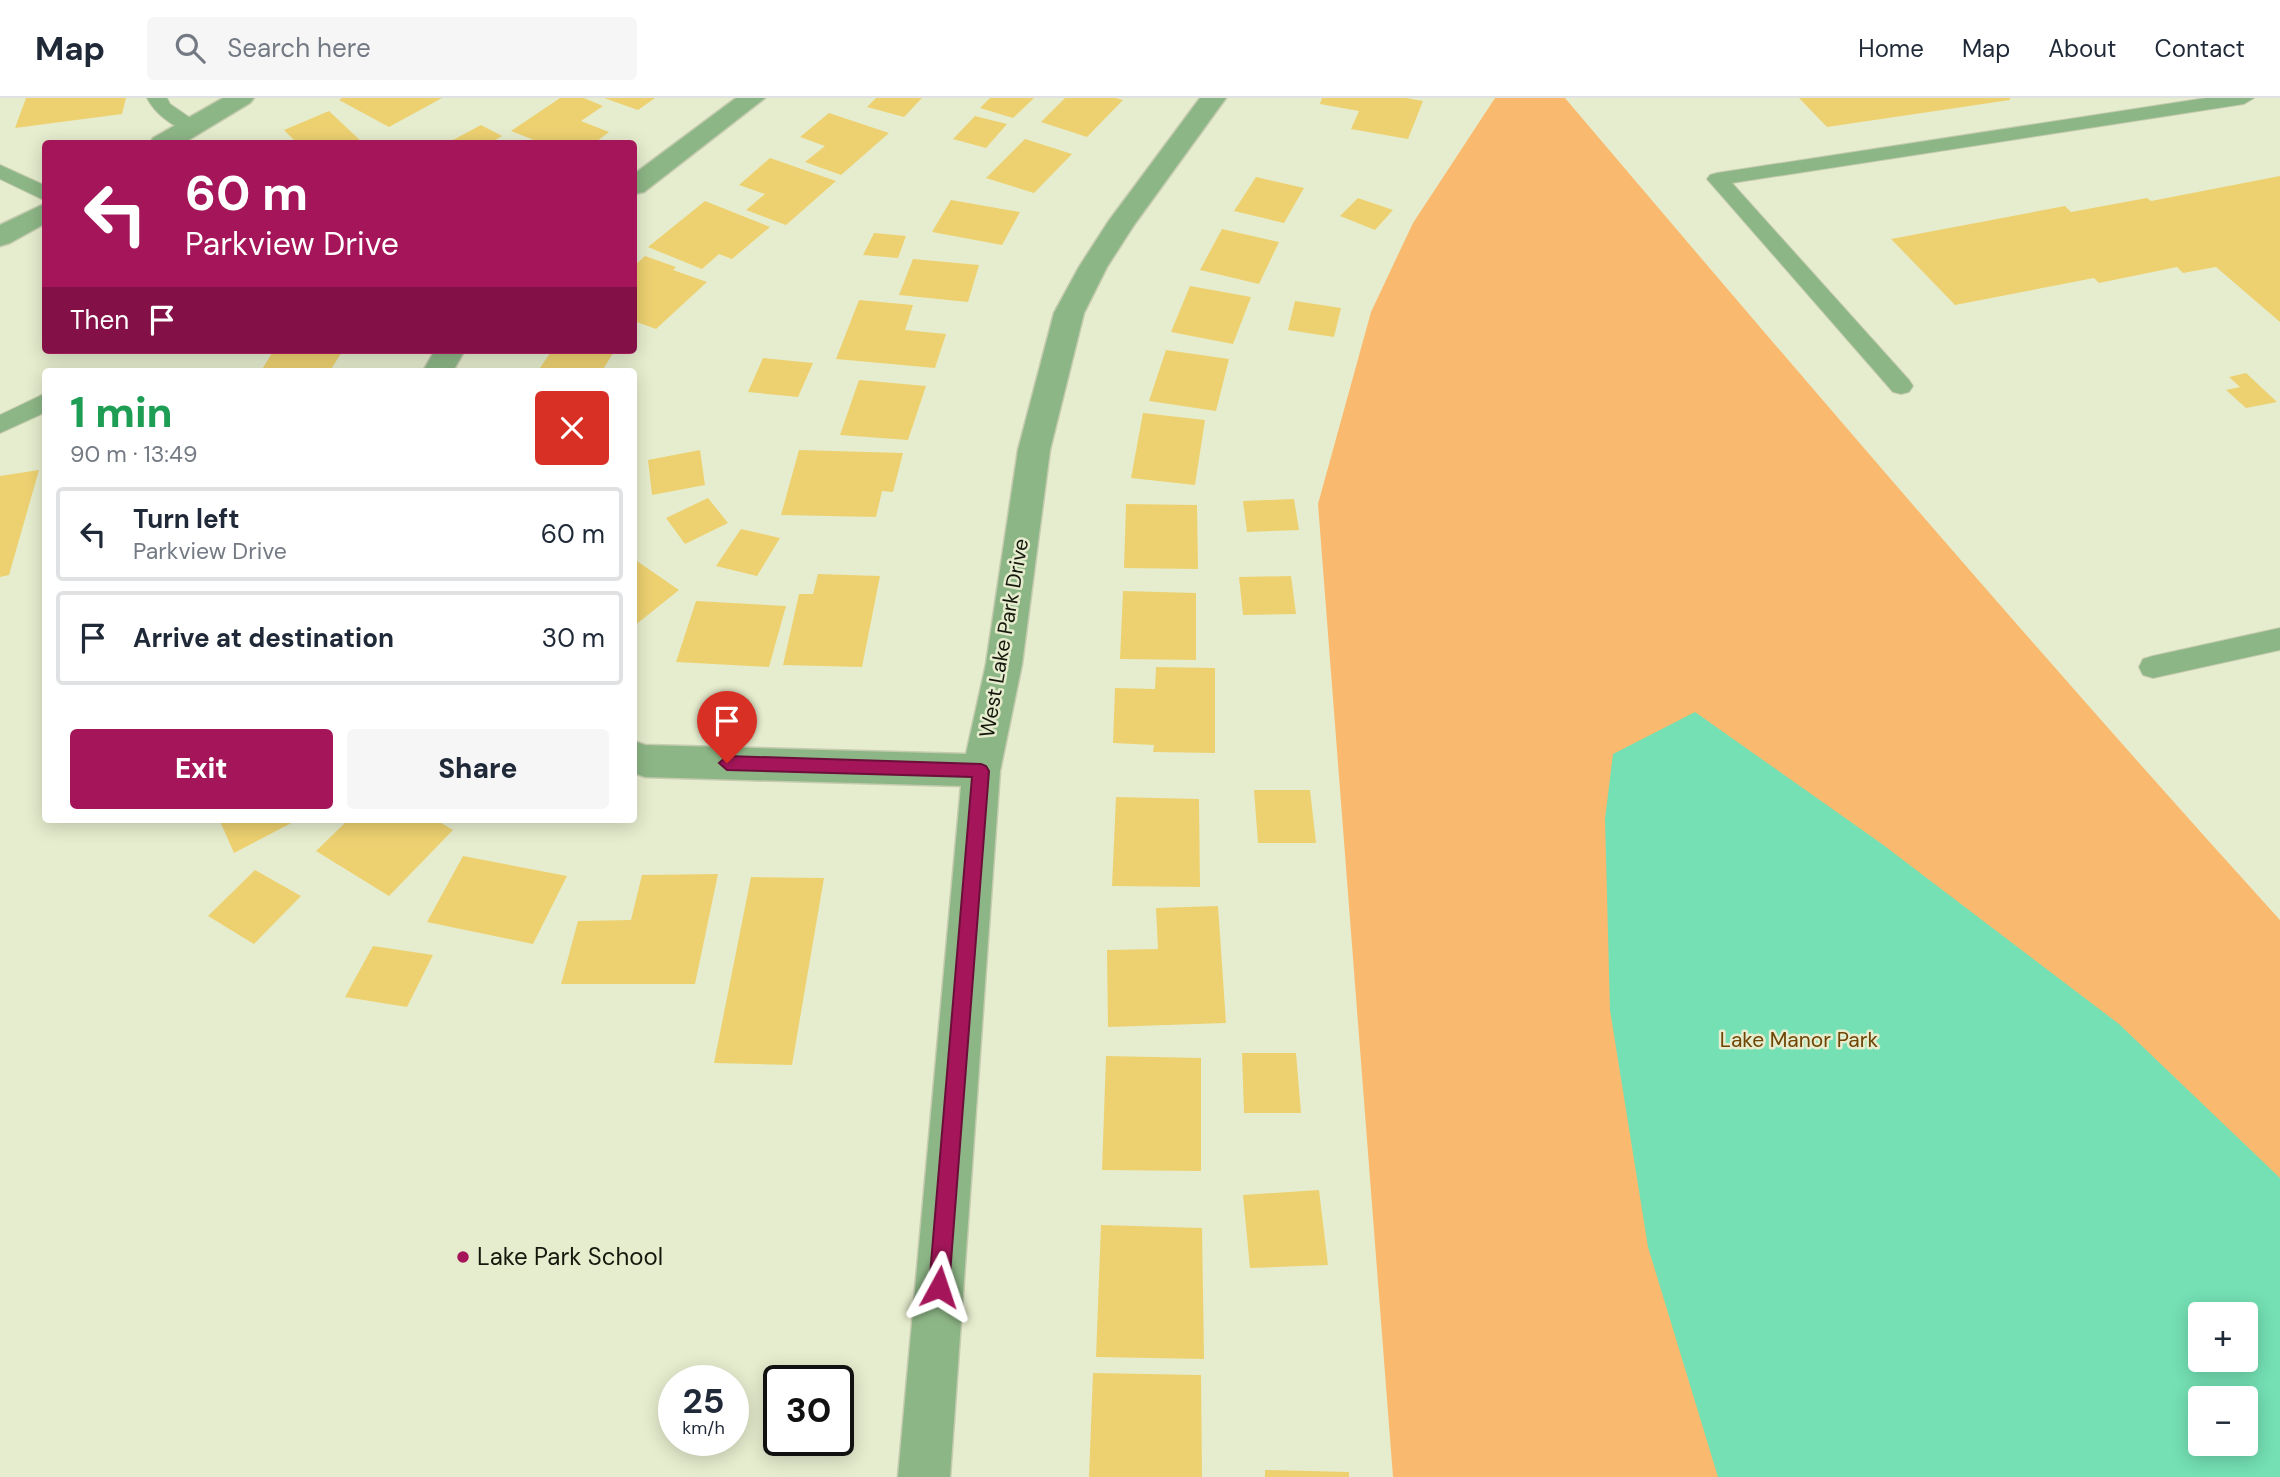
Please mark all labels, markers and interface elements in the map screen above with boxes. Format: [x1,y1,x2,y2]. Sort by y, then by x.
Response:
search box [147,17,637,80]
text: Map [35,27,105,70]
icon: search [171,29,209,67]
text: Search here [227,31,371,65]
text: Home [1858,33,1924,64]
text: Map [1962,33,2010,64]
text: About [2048,33,2117,64]
text: Contact [2155,33,2245,64]
text: 60 m [185,161,308,225]
icon: left [70,168,161,259]
text: Parkview Drive [185,223,399,265]
icon: arrive [143,301,181,339]
text: Then [70,303,129,337]
text: 1 min [70,385,173,440]
button: close [535,391,609,465]
text: 90 m · 13:49 [70,439,197,469]
text: Turn left [133,502,240,536]
icon: left [74,515,112,553]
text: 60 m [541,517,605,551]
text: Parkview Drive [133,536,287,566]
street label: West Lake Park Drive [973,536,1035,740]
icon: arrive [74,619,112,657]
text: Arrive at destination [133,621,394,655]
text: 30 m [542,621,605,655]
pin [697,691,757,763]
icon: arrive [708,702,746,740]
button: Exit [70,729,333,809]
button: Share [347,729,609,809]
park label: Lake Manor Park [1720,1026,1879,1054]
place label: Lake Park School [477,1241,663,1272]
marker: Lake Park School [455,1249,471,1265]
position arrow [902,1250,976,1324]
map controls [2188,1302,2258,1456]
button: + [2188,1302,2258,1372]
speed limit sign: 30 [763,1365,854,1456]
text: 25 [683,1378,724,1424]
button: − [2188,1386,2258,1456]
text: km/h [682,1416,725,1440]

